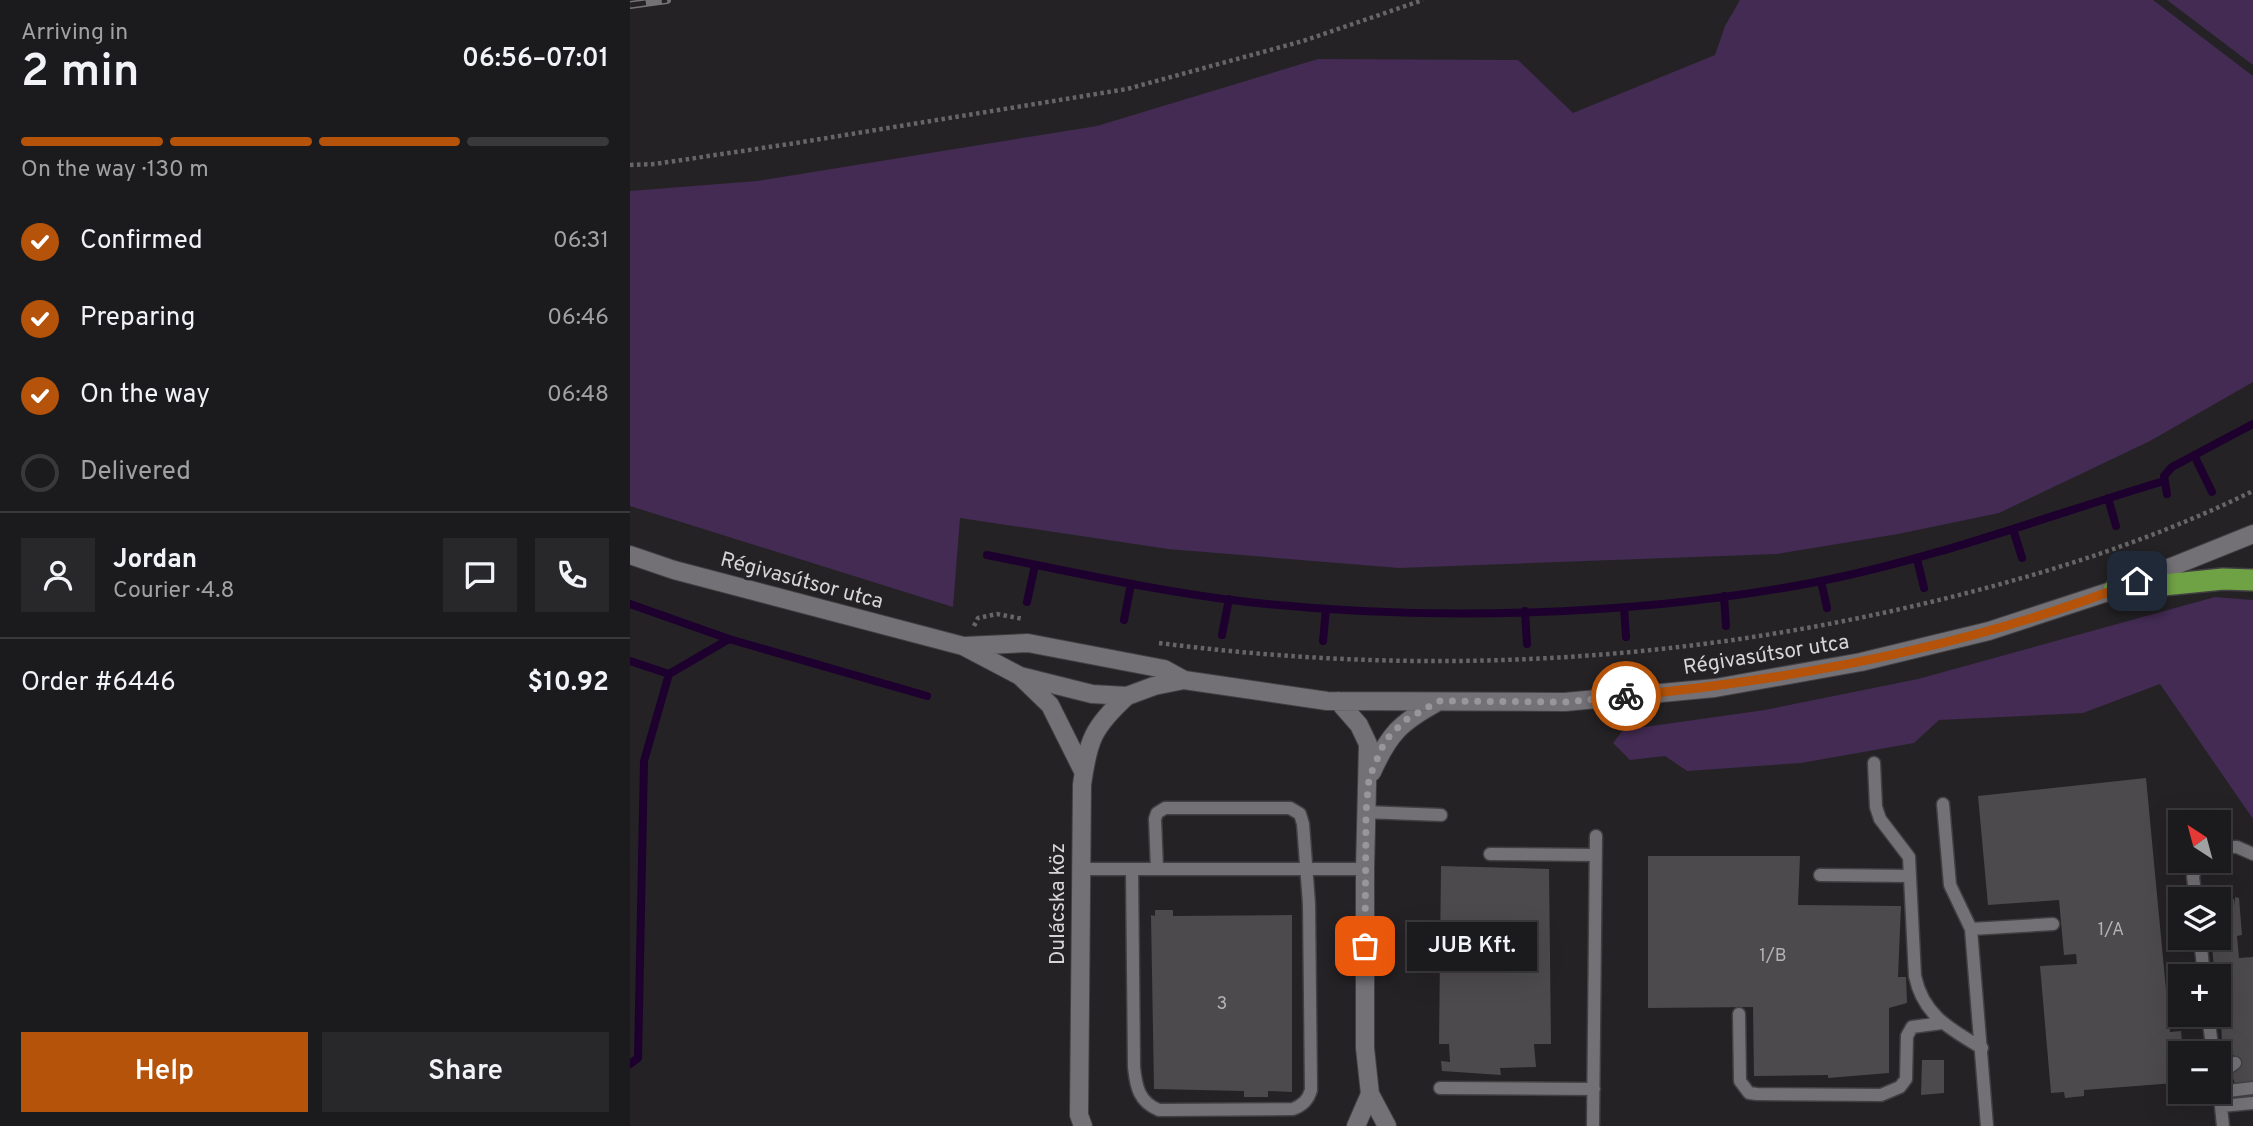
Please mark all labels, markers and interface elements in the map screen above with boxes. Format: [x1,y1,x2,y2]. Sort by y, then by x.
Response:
text: Arriving in [21,19,128,48]
text: 06:56–07:01 [462,43,609,76]
text: 2 min [21,44,140,103]
text: On the way · 130 m [21,156,209,185]
icon: check [21,223,59,261]
text: Confirmed [80,225,203,258]
text: 06:31 [553,227,609,256]
icon: check [21,300,59,338]
text: Preparing [80,302,195,335]
text: 06:46 [547,304,609,333]
icon: check [21,377,59,415]
text: On the way [80,379,210,412]
text: 06:48 [547,381,609,410]
text: Delivered [80,456,191,489]
button: person [21,538,95,612]
button: chat [443,538,517,612]
button: phone [535,538,609,612]
text: Jordan [113,544,197,577]
street label: Régivasútsor utca [717,547,886,616]
pin [2107,551,2167,611]
icon: home [2118,562,2156,600]
text: Courier · 4.8 [113,577,234,606]
street label: Régivasútsor utca [1681,629,1851,682]
courier [1591,661,1661,731]
text: Order #6446 [21,667,176,700]
text: $10.92 [528,667,609,700]
icon: bike [1607,677,1645,715]
north arrow [2168,810,2231,873]
map controls [2168,810,2231,1104]
street label: Dulácska köz [1045,843,1072,965]
button: layers [2168,887,2231,950]
pin [1335,916,1395,976]
house number: 1/A [2098,919,2124,942]
callout: JUB Kft. [1407,922,1536,970]
icon: bag [1346,927,1384,965]
text: JUB Kft. [1428,932,1516,961]
house number: 1/B [1759,945,1787,968]
button: + [2168,964,2231,1027]
house number: 3 [1217,993,1227,1016]
button: Help [21,1032,308,1112]
button: Share [322,1032,609,1112]
button: − [2168,1041,2231,1104]

